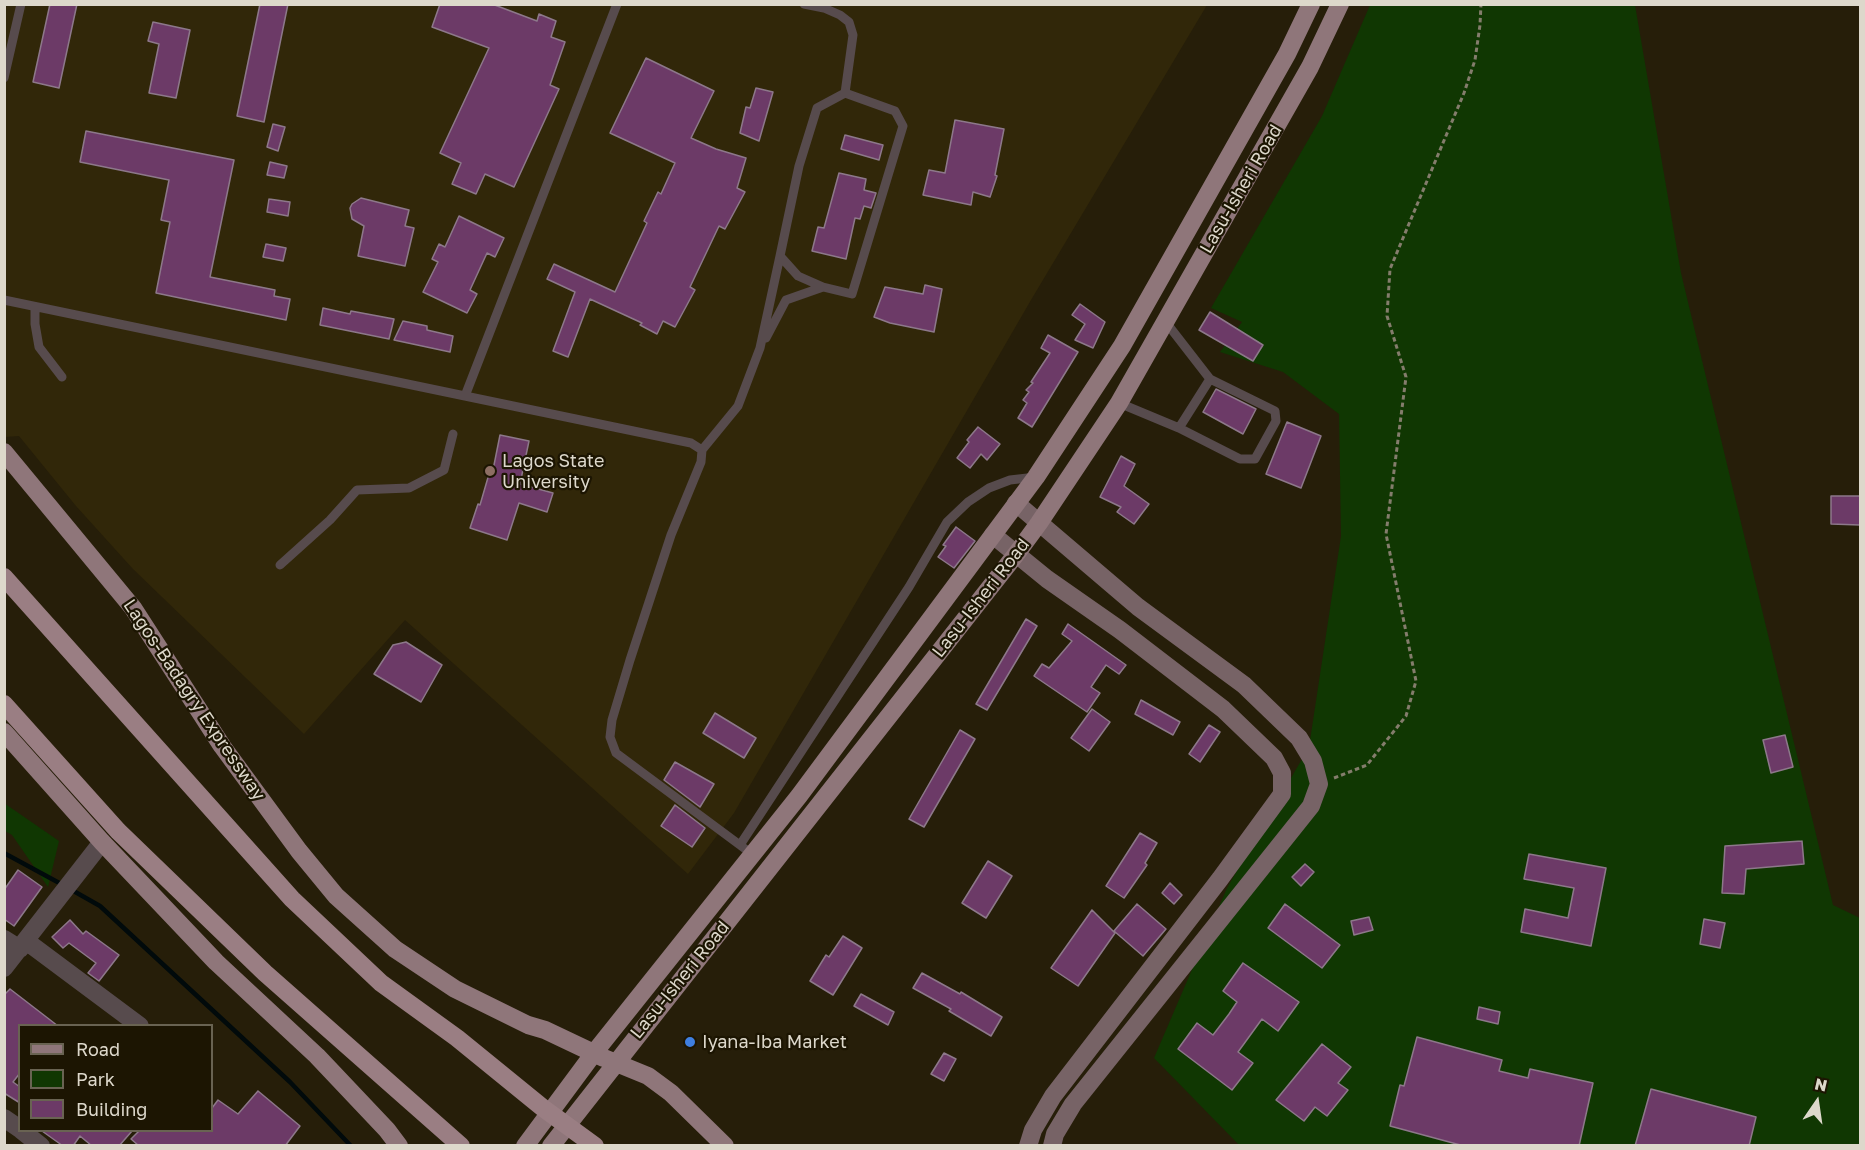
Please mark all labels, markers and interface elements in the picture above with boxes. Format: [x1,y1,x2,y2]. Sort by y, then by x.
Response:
street label: Lasu-Isheri Road [1195,121,1287,257]
place label: Lagos State University [502,450,605,492]
marker: Lagos State University [483,464,497,478]
street label: Lasu-Isheri Road [928,534,1034,662]
street label: Lagos-Badagry Expressway [119,595,269,805]
street label: Lasu-Isheri Road [626,917,734,1043]
legend [18,1024,213,1132]
place label: Iyana-Iba Market [702,1031,847,1053]
marker: Iyana-Iba Market [683,1035,697,1049]
text: Road [76,1038,120,1060]
text: Park [76,1068,115,1090]
north arrow [1787,1072,1847,1132]
text: N [1813,1073,1829,1096]
text: Building [76,1098,147,1120]

